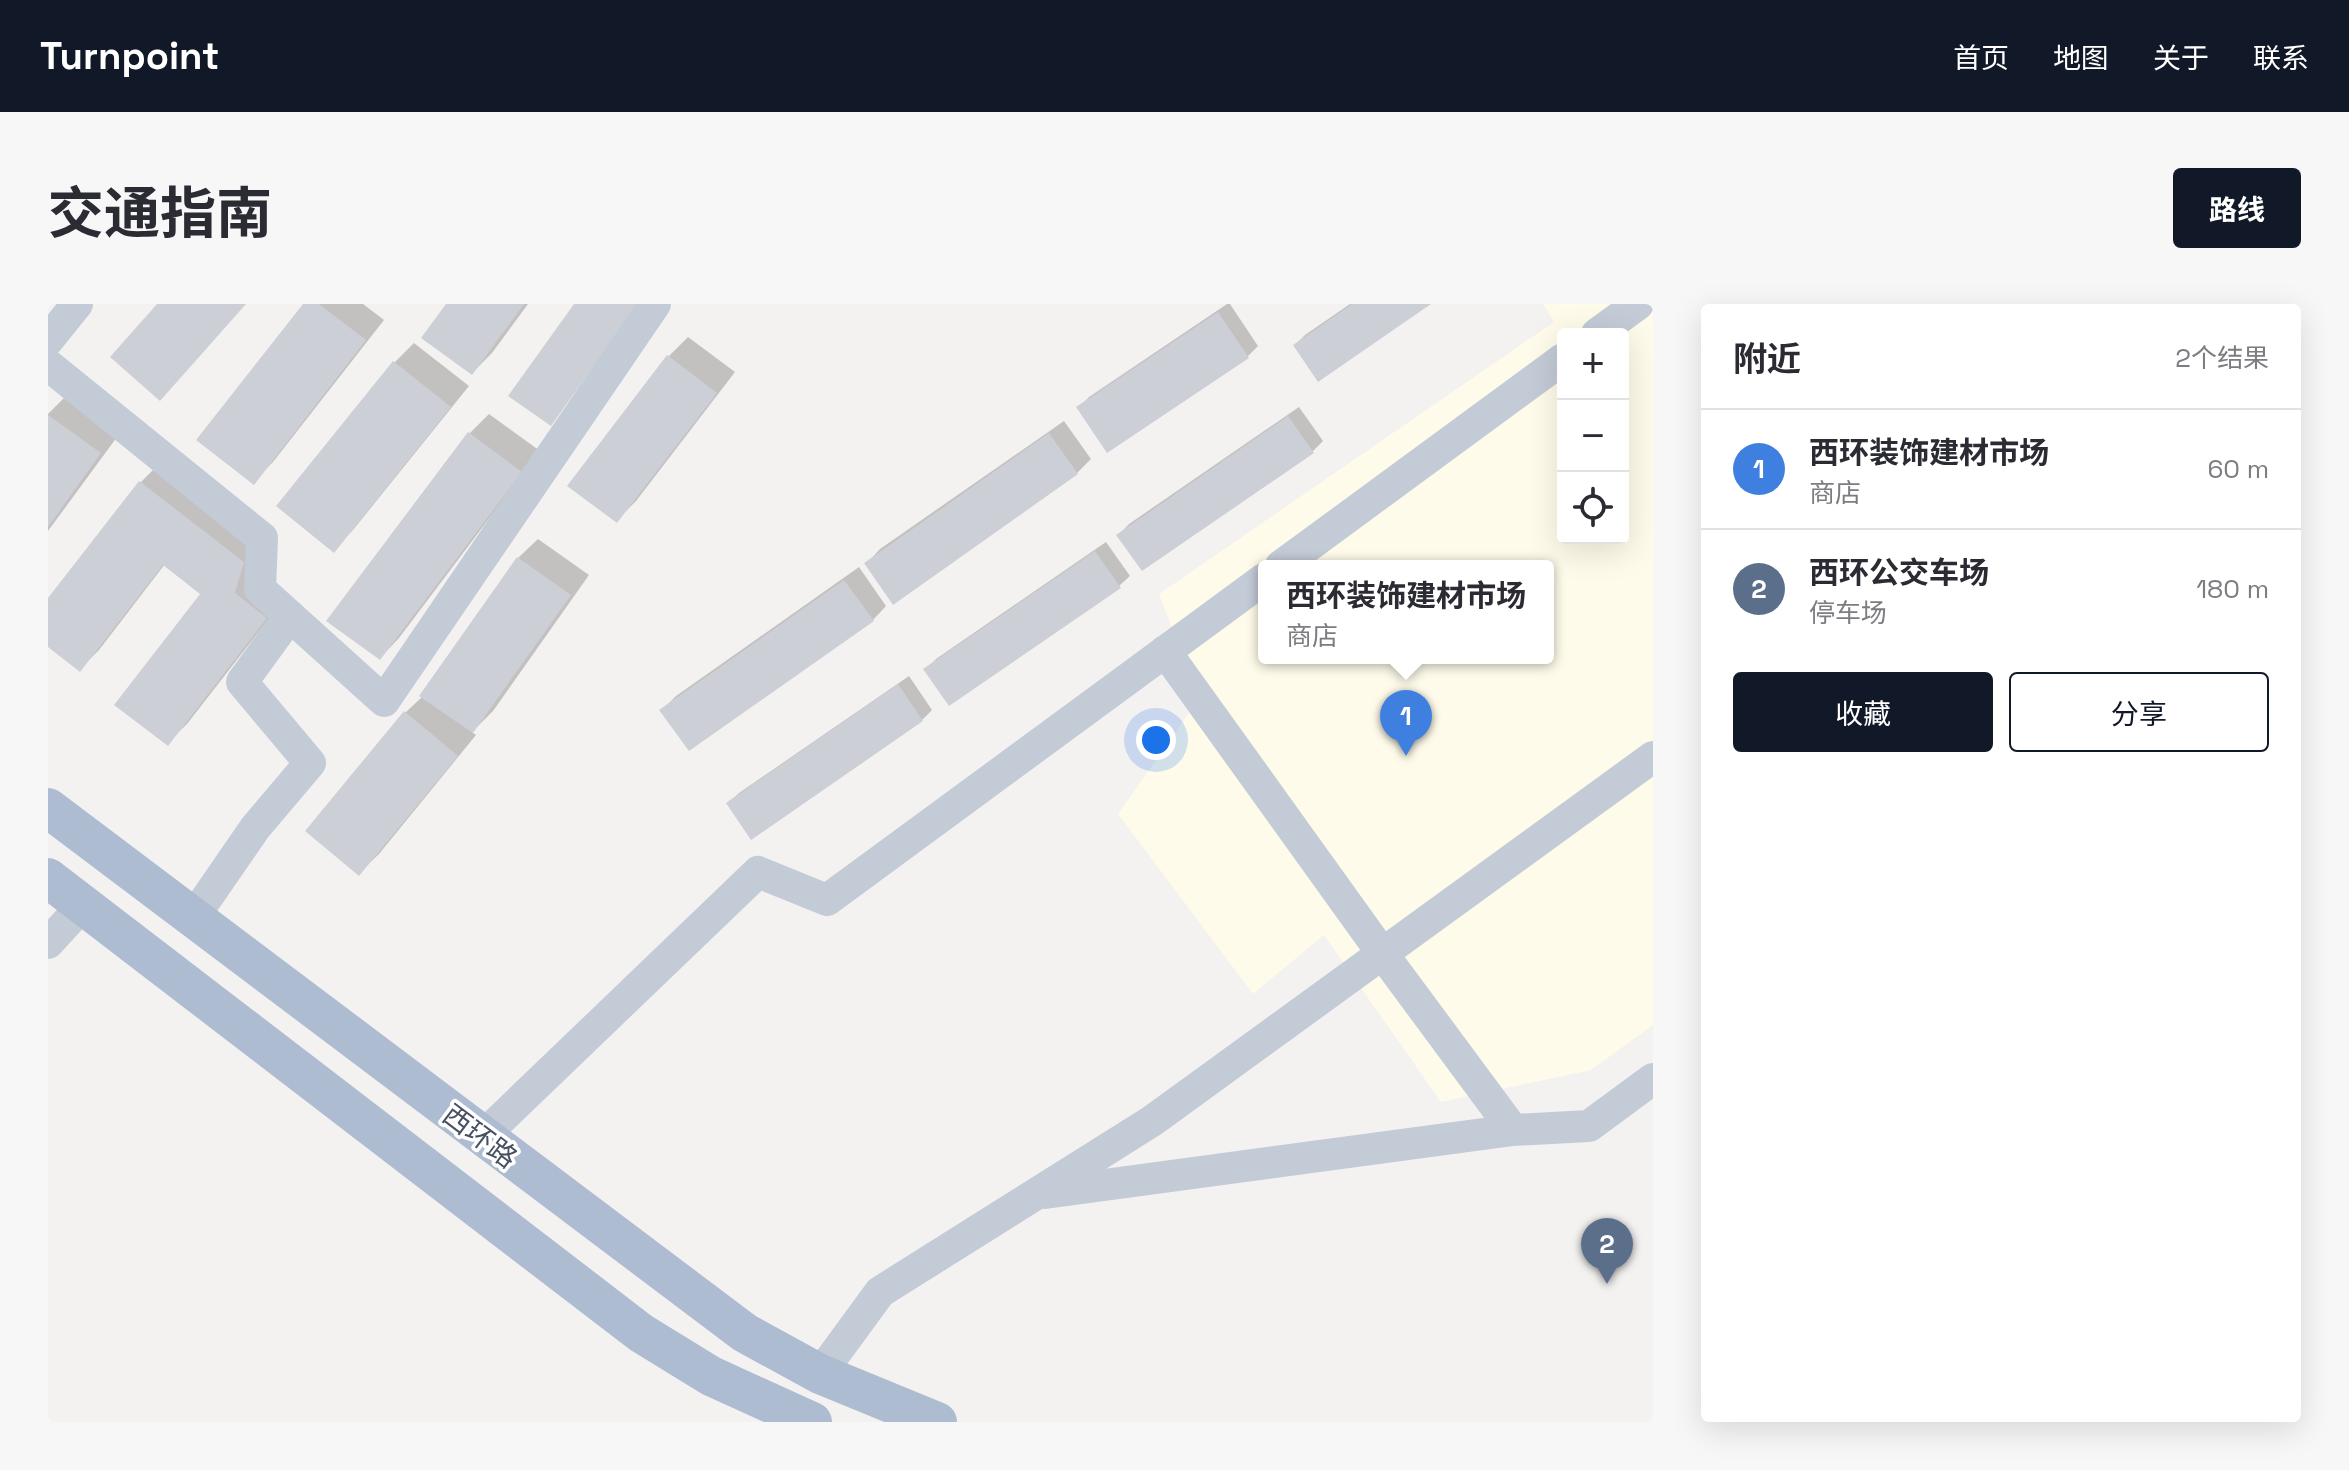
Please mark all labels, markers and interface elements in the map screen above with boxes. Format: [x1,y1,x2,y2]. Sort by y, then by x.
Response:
text: Turnpoint [40,32,219,80]
text: 首页 [1953,40,2009,76]
text: 地图 [2053,40,2109,76]
text: 关于 [2153,40,2209,76]
text: 联系 [2253,40,2309,76]
button: 路线 [2173,168,2301,248]
text: 交通指南 [48,178,272,249]
map controls [1557,328,1629,544]
button: + [1557,328,1629,400]
text: 附近 [1733,338,1801,381]
text: 2个结果 [2175,341,2269,375]
button: − [1557,400,1629,472]
text: 西环装饰建材市场 [1809,433,2049,472]
text: 1 [1753,452,1765,486]
text: 60 m [2207,452,2269,486]
button: locate [1557,472,1629,544]
text: 商店 [1809,476,1861,510]
text: 西环公交车场 [1809,553,1989,592]
popup [1258,560,1554,664]
text: 2 [1751,572,1767,606]
text: 180 m [2196,572,2269,606]
text: 西环装饰建材市场 [1286,576,1526,615]
text: 停车场 [1809,596,1887,630]
text: 商店 [1286,619,1338,653]
button: 收藏 [1733,672,1993,752]
button: 分享 [2009,672,2269,752]
pin: 1 [1380,690,1432,756]
your location [1136,720,1176,760]
street label: 西环路 [436,1096,524,1176]
pin: 2 [1581,1218,1633,1284]

